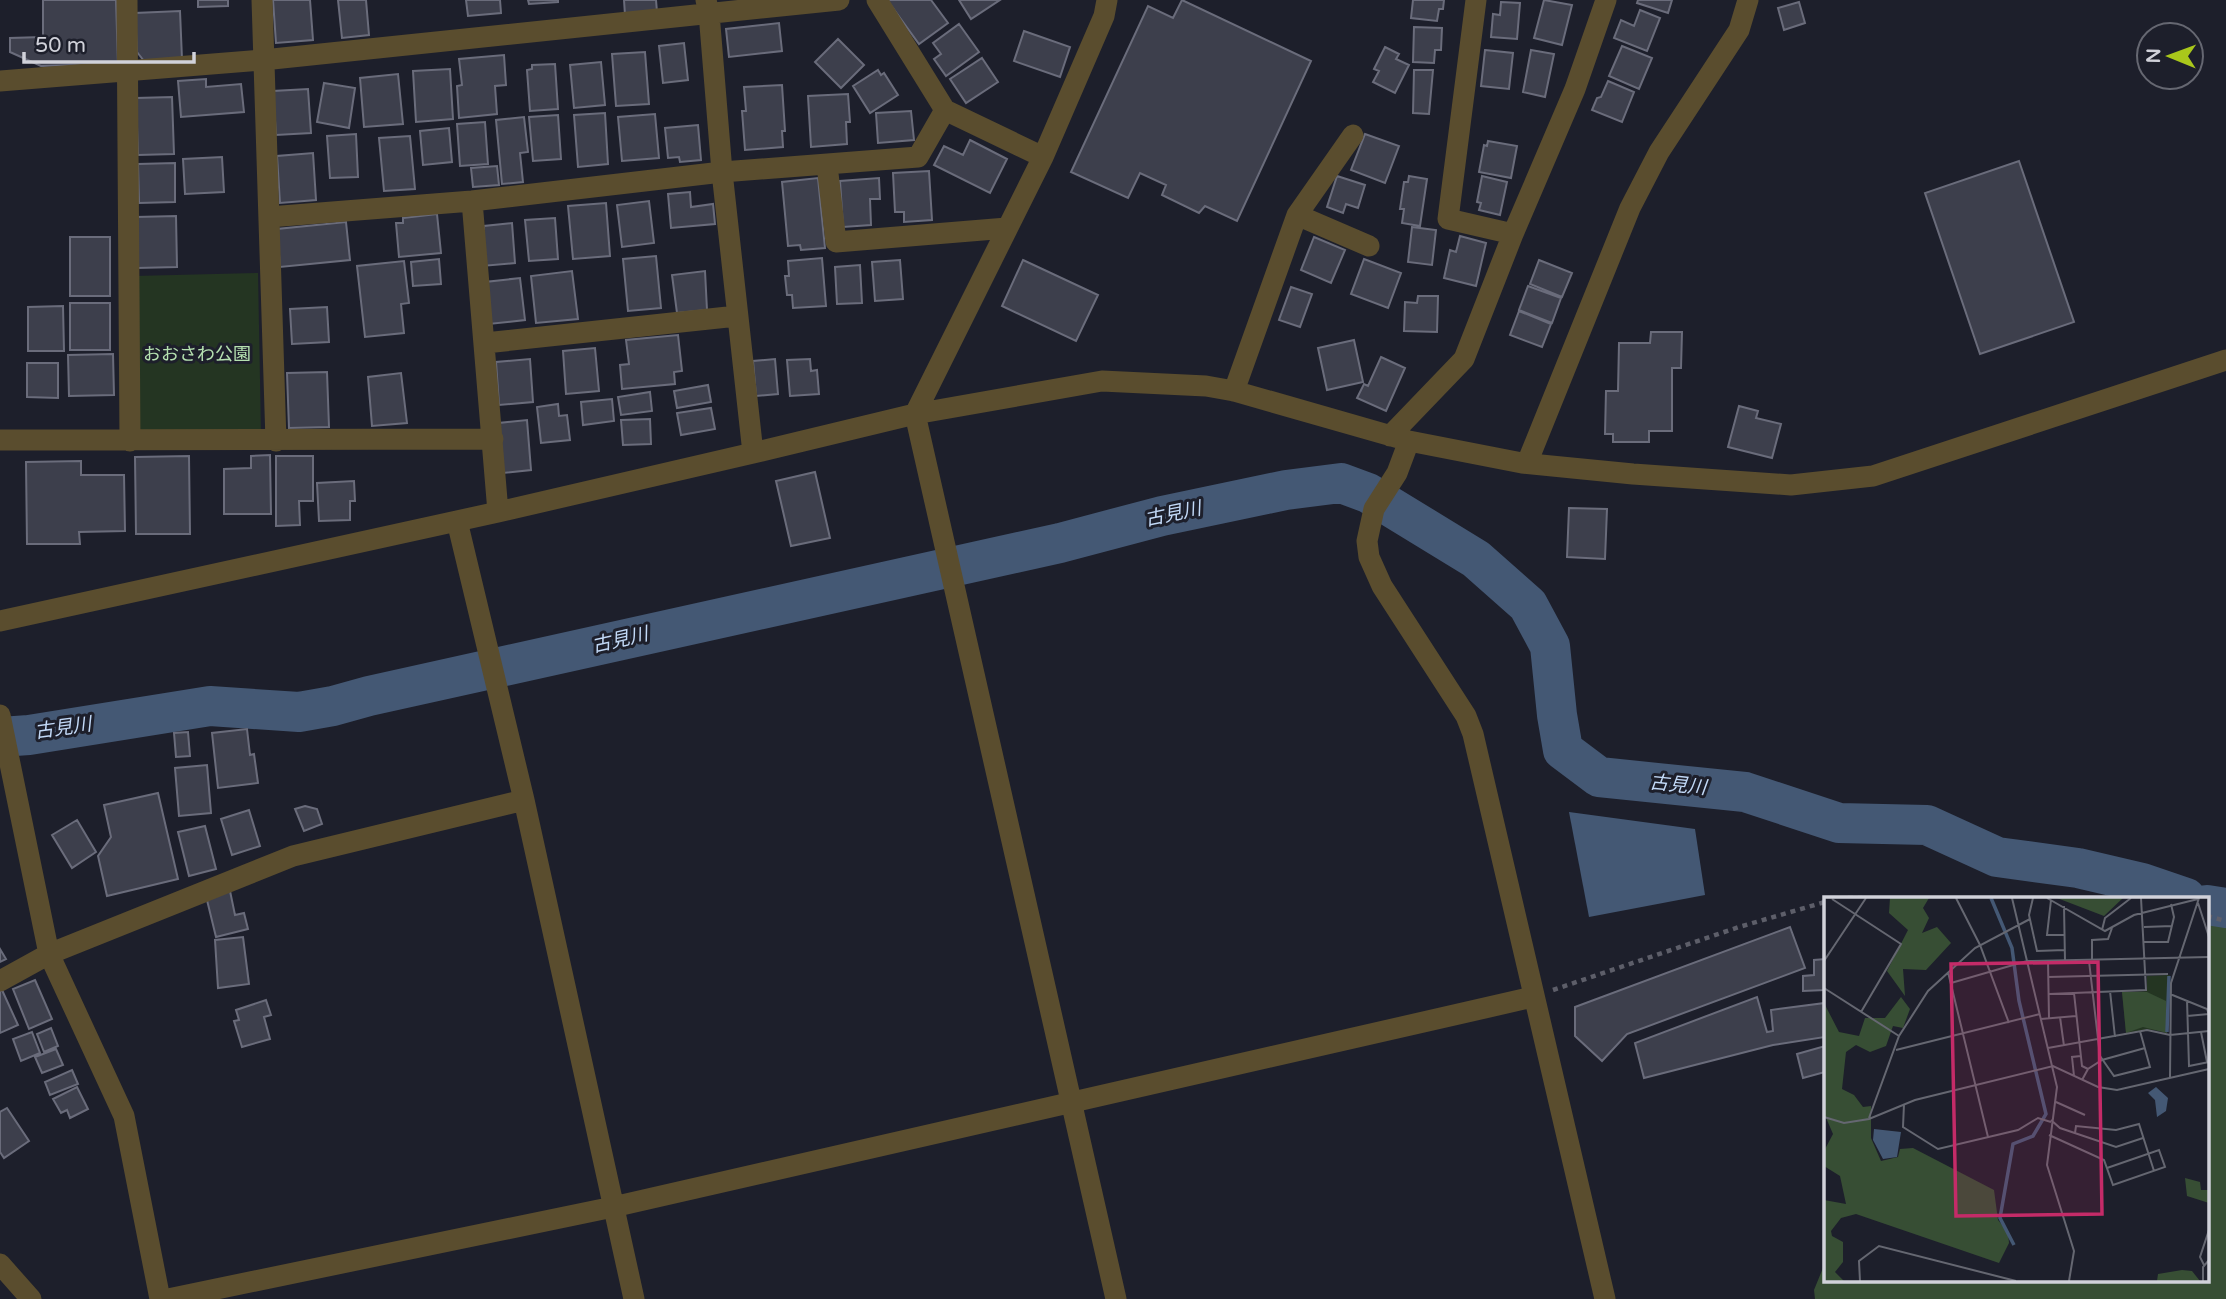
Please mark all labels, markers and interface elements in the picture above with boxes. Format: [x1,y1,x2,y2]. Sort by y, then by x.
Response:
scale bar [24,21,194,65]
north arrow [2135,21,2205,91]
text: 50 m [35,33,86,58]
text: N [2143,48,2165,64]
park label: おおさわ公園 [143,343,251,365]
water label: 古見川 [1143,497,1205,531]
water label: 古見川 [590,622,652,657]
water label: 古見川 [33,713,95,743]
water label: 古見川 [1648,771,1709,799]
inset map [1824,897,2208,1282]

